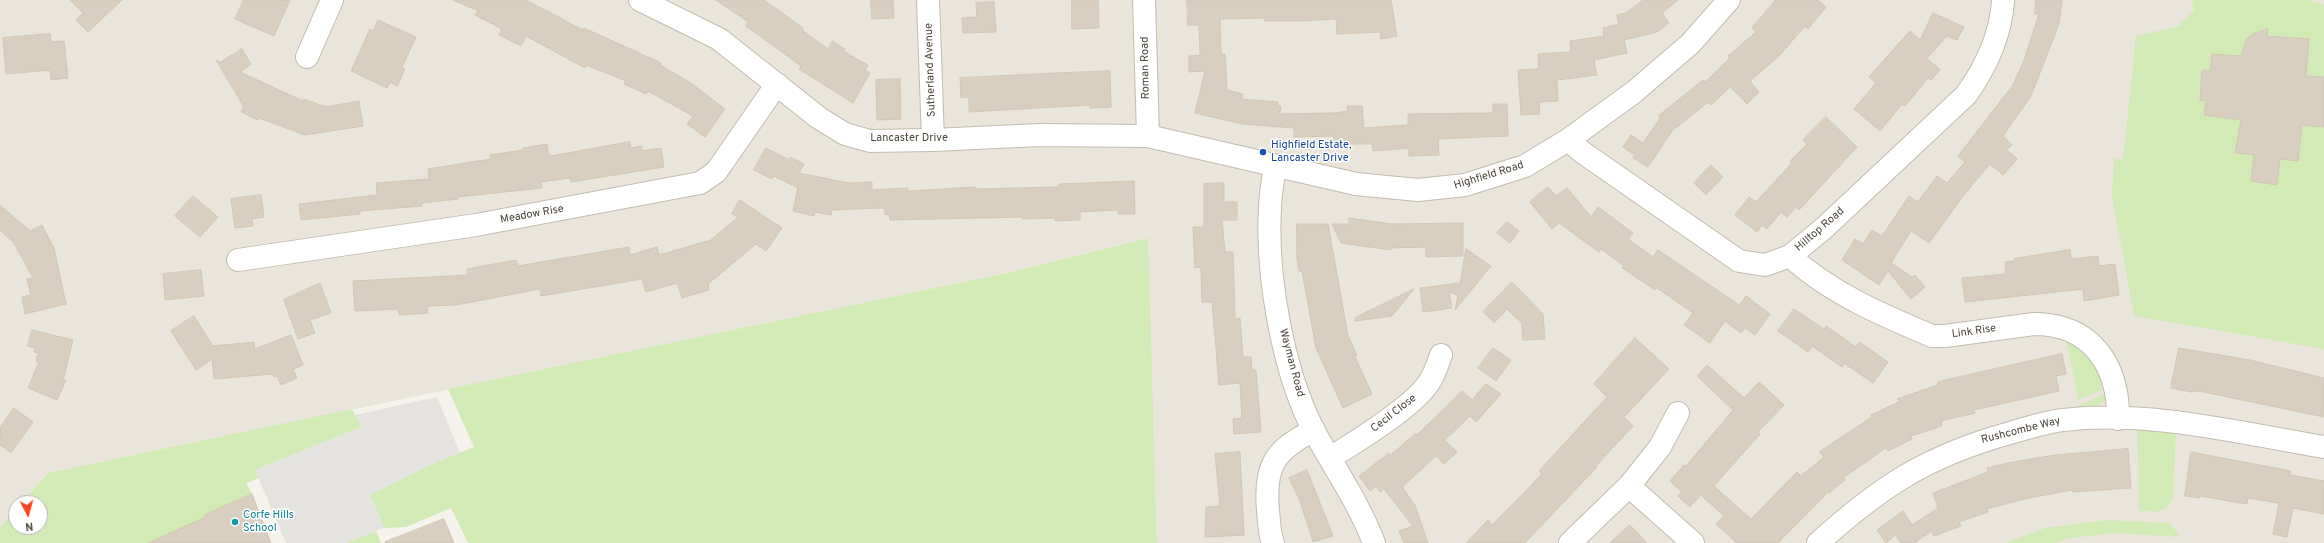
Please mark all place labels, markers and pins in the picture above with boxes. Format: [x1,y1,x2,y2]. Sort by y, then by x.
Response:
place label: Highfield Estate, Lancaster Drive [1271,139,1351,165]
marker: Highfield Estate, Lancaster Drive [1258,147,1268,157]
place label: Corfe Hills School [243,509,294,535]
marker: Corfe Hills School [230,517,240,527]

